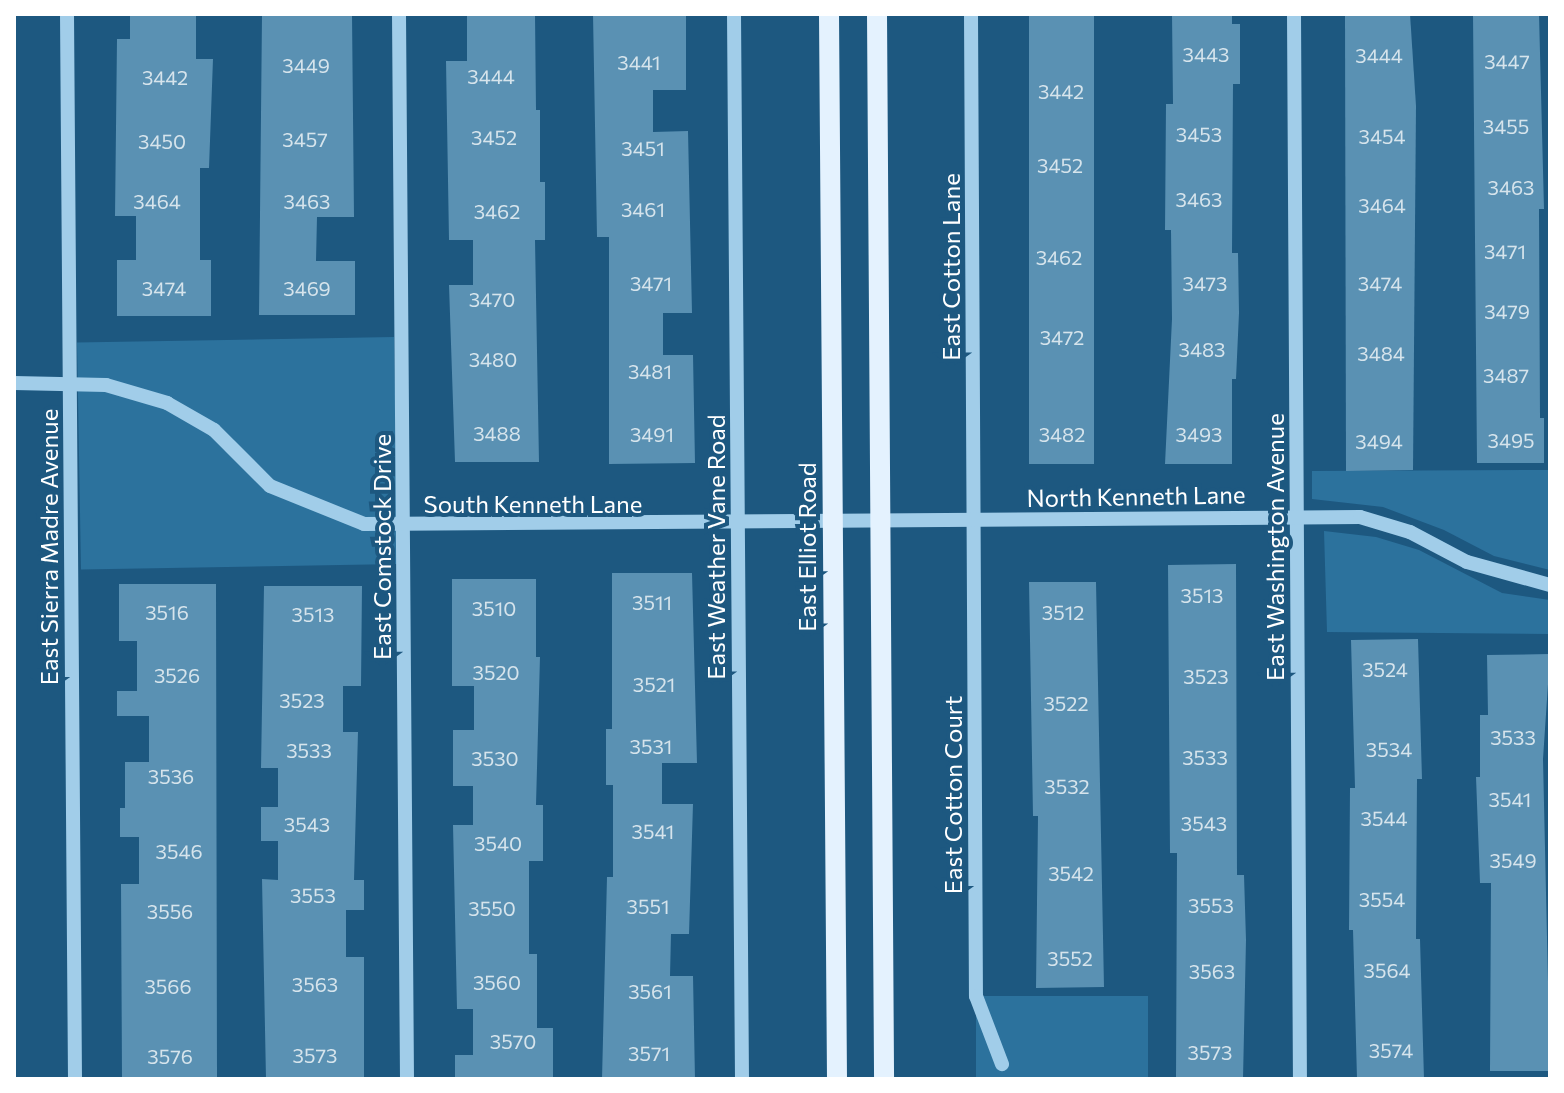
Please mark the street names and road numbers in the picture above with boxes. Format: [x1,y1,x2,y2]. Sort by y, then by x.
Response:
street label: East Cotton Lane [937,173,965,361]
street label: East Sierra Madre Avenue [35,409,63,685]
street label: East Washington Avenue [1261,413,1289,681]
street label: East Weather Vane Road [702,414,730,680]
street label: East Comstock Drive [368,434,396,660]
street label: East Elliot Road [793,462,821,632]
street label: North Kenneth Lane [1026,480,1246,512]
street label: South Kenneth Lane [424,490,642,518]
street label: East Cotton Court [939,696,967,894]

